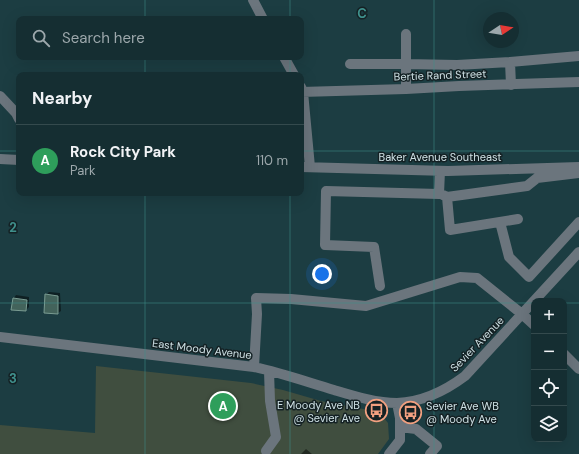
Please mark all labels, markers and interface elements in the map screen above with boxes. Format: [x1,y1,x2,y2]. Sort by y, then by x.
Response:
text: C [357,5,367,22]
north arrow [483,12,519,48]
search box [16,16,304,60]
icon: search [30,27,52,49]
text: Search here [62,28,145,48]
street label: Bertie Rand Street [393,66,487,84]
text: Nearby [32,87,92,109]
text: Rock City Park [70,142,176,162]
street label: Baker Avenue Southeast [379,150,501,164]
text: A [40,152,50,169]
text: 110 m [256,152,288,169]
text: Park [70,162,96,179]
text: 2 [9,219,17,236]
your location [312,264,332,284]
map controls [531,298,567,442]
button: + [531,298,567,334]
street label: Sevier Avenue [447,313,507,375]
button: − [531,334,567,370]
street label: East Moody Avenue [151,336,253,362]
text: 3 [9,370,17,387]
button: locate [531,370,567,406]
pin: A [210,391,236,421]
place label: E Moody Ave NB @ Sevier Ave [277,398,360,425]
bus stop icon: E Moody Ave NB @ Sevier Ave [363,398,389,424]
bus stop icon: Sevier Ave WB @ Moody Ave [398,399,424,425]
place label: Sevier Ave WB @ Moody Ave [426,399,499,426]
button: layers [531,406,567,442]

